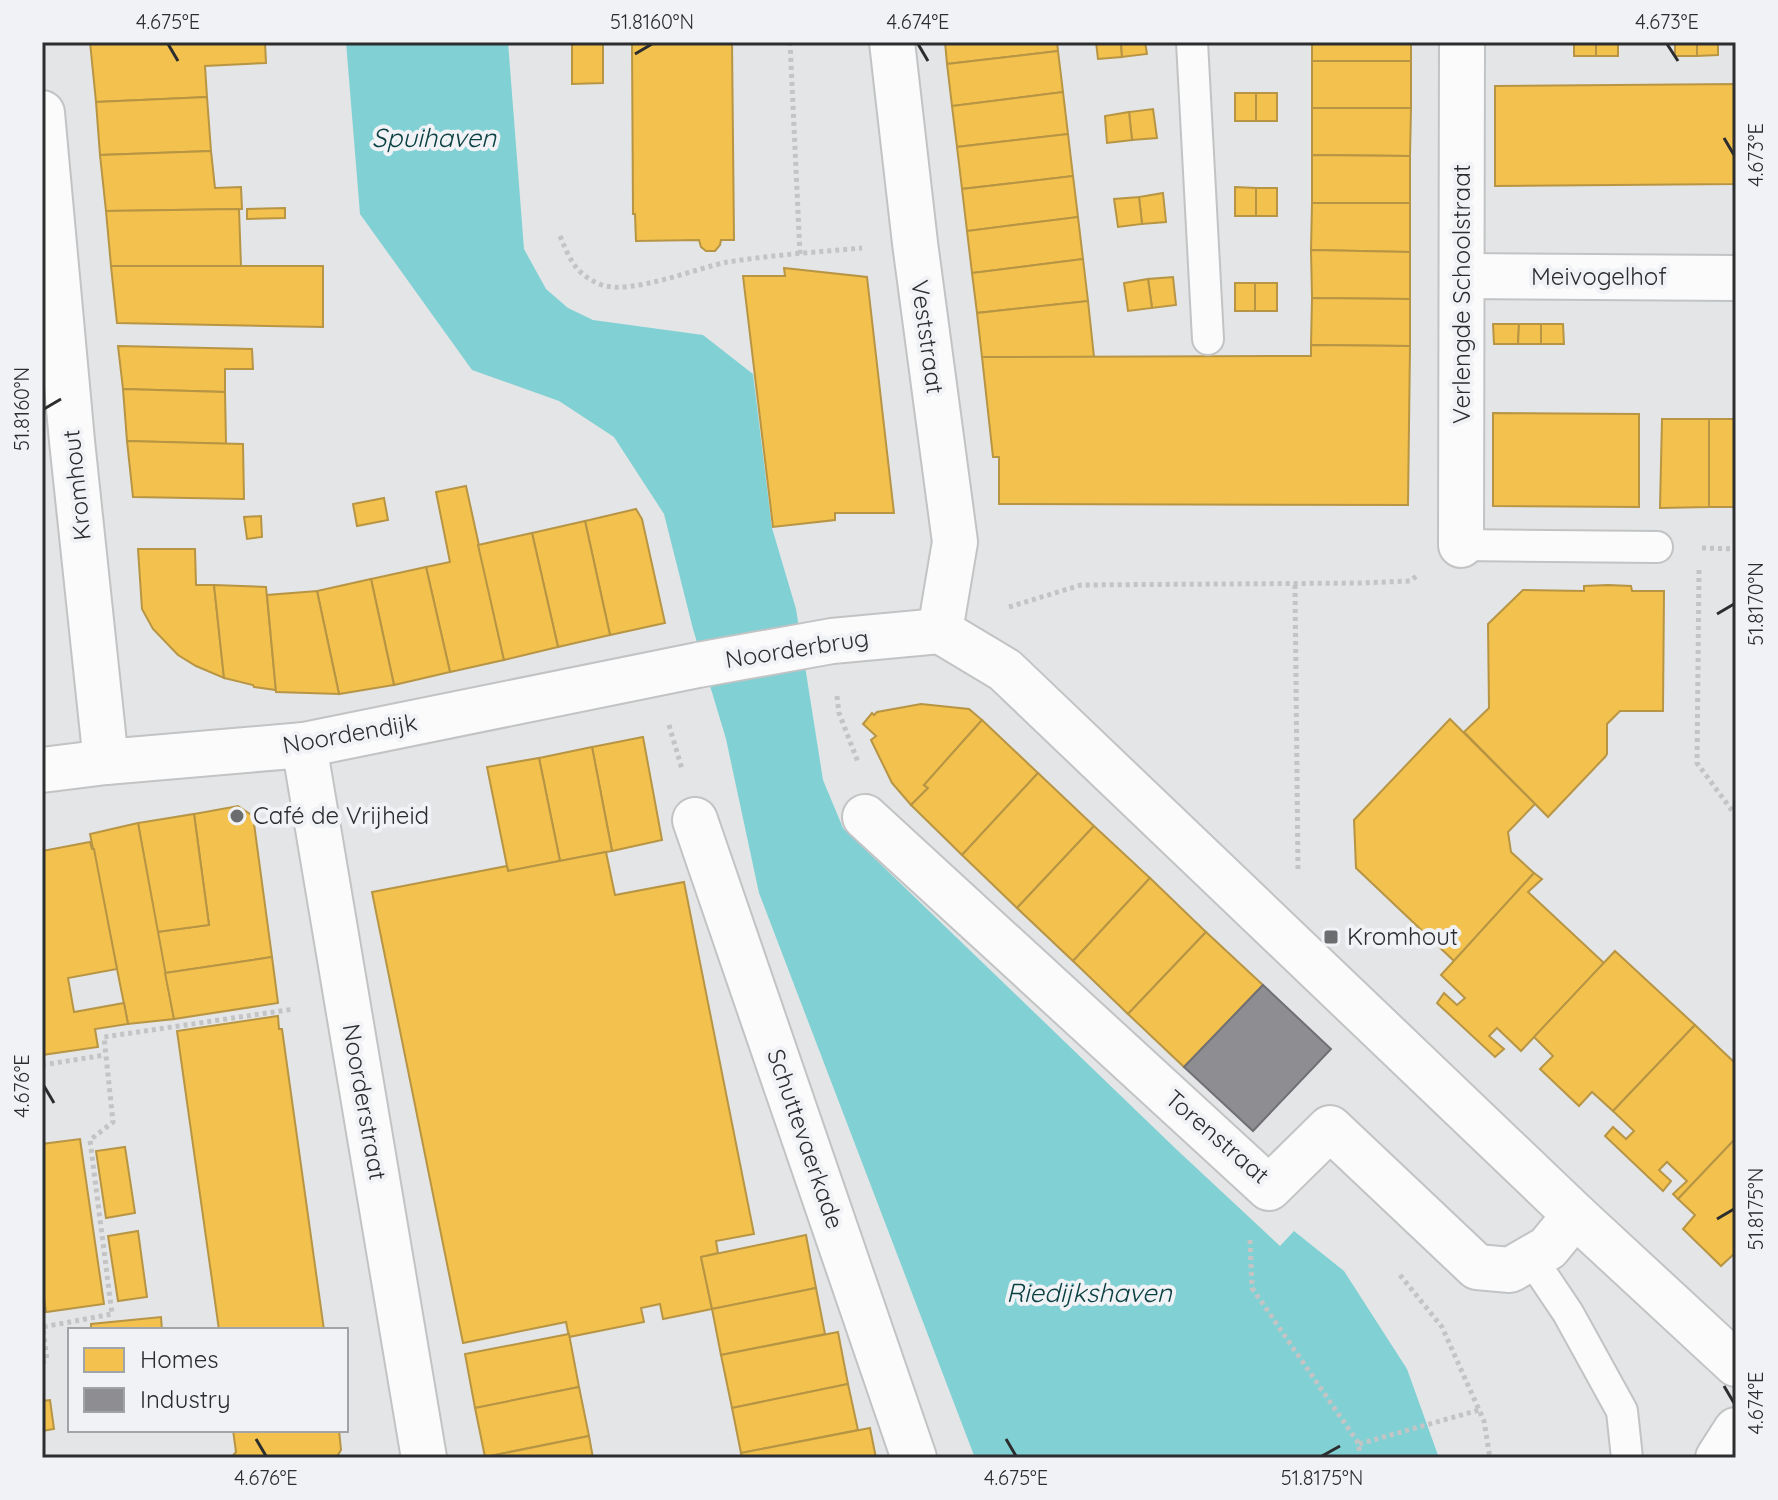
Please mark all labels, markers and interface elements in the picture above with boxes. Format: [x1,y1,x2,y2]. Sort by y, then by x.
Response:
text: 4.675°E [136,9,200,34]
text: 51.8160°N [610,9,694,34]
text: 4.674°E [887,9,949,34]
text: 4.673°E [1635,9,1699,34]
water label: Spuihaven [372,121,497,154]
text: 4.673°E [1743,123,1768,187]
street label: Verlengde Schoolstraat [1446,164,1476,424]
street label: Meivogelhof [1531,261,1667,291]
street label: Veststraat [905,278,951,396]
text: 51.8160°N [9,367,34,451]
street label: Kromhout [55,428,97,542]
text: 51.8170°N [1743,562,1768,646]
street label: Noorderbrug [723,622,871,674]
street label: Noordendijk [280,706,419,760]
place label: Café de Vrijheid [253,800,429,830]
marker: Café de Vrijheid [228,807,246,825]
place label: Kromhout [1347,921,1458,951]
marker: Kromhout [1322,928,1340,946]
street label: Noorderstraat [336,1021,394,1182]
street label: Schuttevaerkade [761,1045,851,1233]
text: 4.676°E [9,1054,34,1118]
street label: Torenstraat [1159,1083,1276,1190]
text: 51.8175°N [1743,1168,1768,1250]
water label: Riedijkshaven [1006,1276,1173,1309]
legend [68,1328,348,1432]
text: Homes [140,1344,218,1374]
text: 4.674°E [1743,1372,1768,1434]
text: Industry [140,1384,231,1414]
text: 4.676°E [234,1465,298,1490]
text: 4.675°E [984,1465,1048,1490]
text: 51.8175°N [1281,1465,1363,1490]

